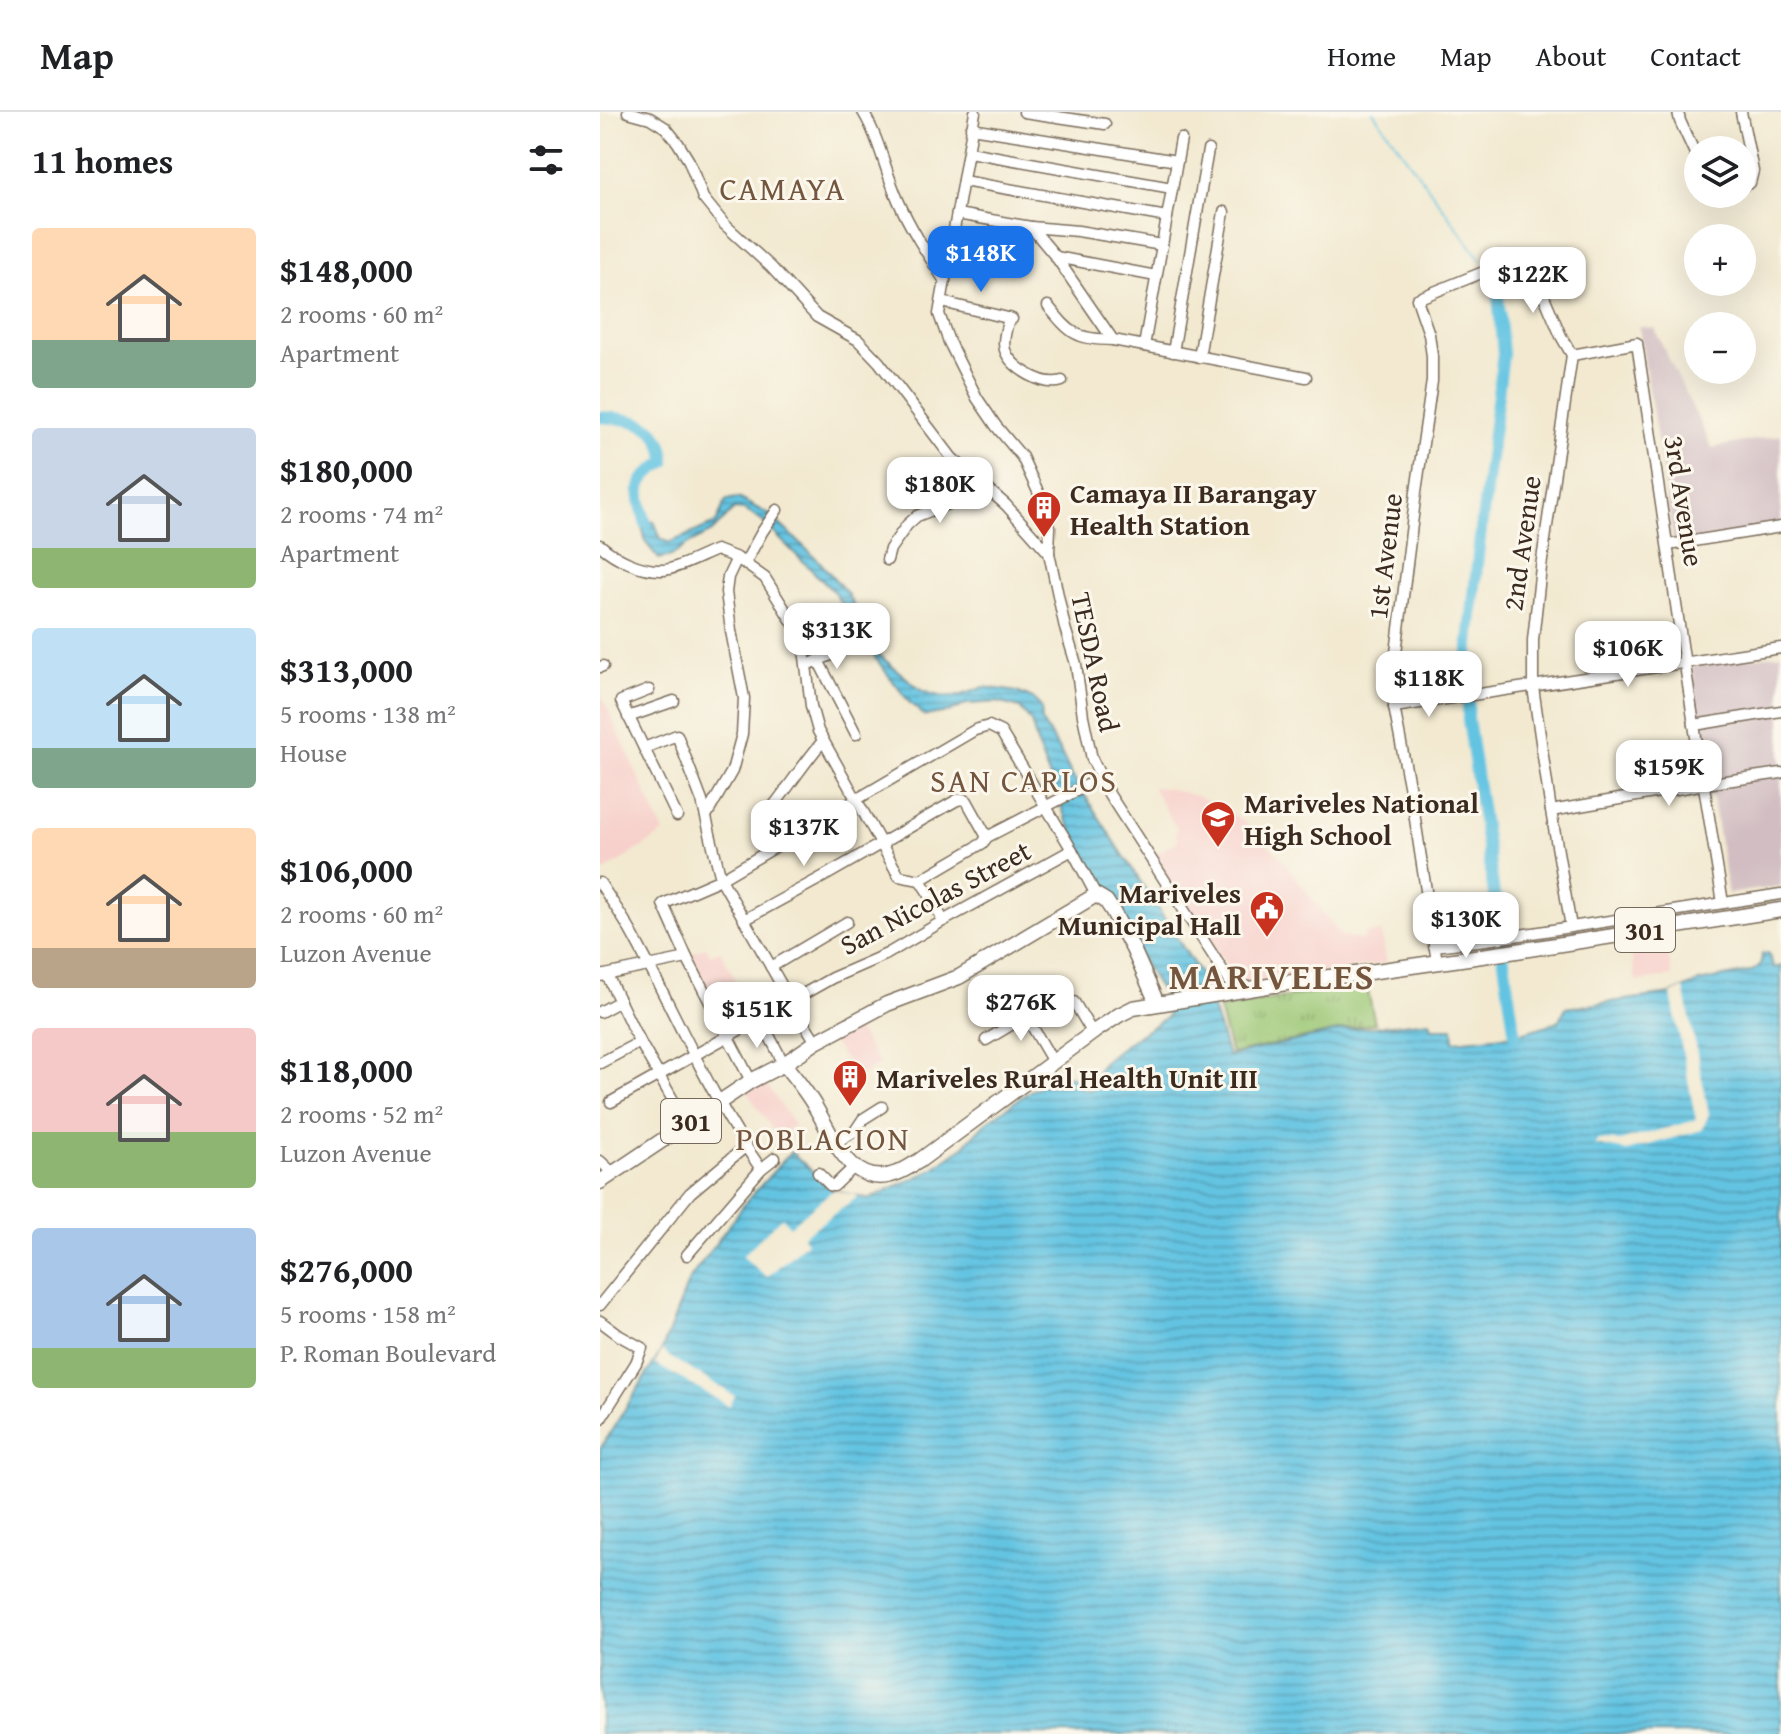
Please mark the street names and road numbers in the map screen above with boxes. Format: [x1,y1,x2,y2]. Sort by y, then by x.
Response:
street label: 3rd Avenue [1654,433,1716,569]
street label: 2nd Avenue [1491,473,1551,613]
street label: 1st Avenue [1356,491,1412,621]
street label: TESDA Road [1061,589,1131,736]
street label: San Nicolas Street [832,829,1038,965]
road number: 301 [1615,908,1675,952]
road number: 301 [661,1099,721,1143]

